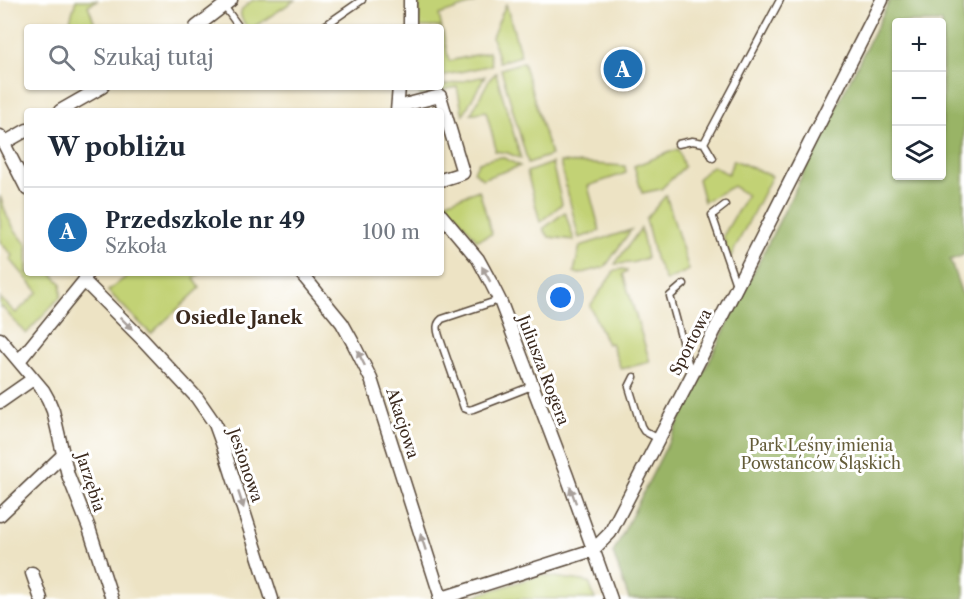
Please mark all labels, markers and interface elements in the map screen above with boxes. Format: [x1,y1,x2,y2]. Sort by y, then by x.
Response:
map controls [892,18,946,180]
button: + [892,18,946,72]
search box [24,24,444,90]
icon: search [45,41,78,74]
text: Szukaj tutaj [93,44,214,71]
pin: A [604,46,642,92]
button: − [892,72,946,126]
button: layers [892,126,946,180]
text: W pobliżu [48,131,186,163]
text: Przedszkole nr 49 [105,207,305,234]
text: A [60,220,75,244]
text: 100 m [362,220,420,244]
text: Szkoła [105,234,167,258]
one-way arrow [482,266,492,283]
your location [546,283,575,312]
street label: Sportowa [665,305,716,379]
district label: Osiedle Janek [176,307,304,329]
street label: Juliusza Rogera [513,309,574,428]
one-way arrow [118,315,132,329]
one-way arrow [356,349,366,366]
street label: Akacjowa [382,384,424,461]
street label: Jesionowa [223,423,268,505]
park label: Park Leśny imienia Powstańców Śląskich [741,435,901,473]
street label: Jarzębia [71,447,110,515]
one-way arrow [568,486,578,504]
one-way arrow [237,491,246,509]
one-way arrow [418,533,428,551]

